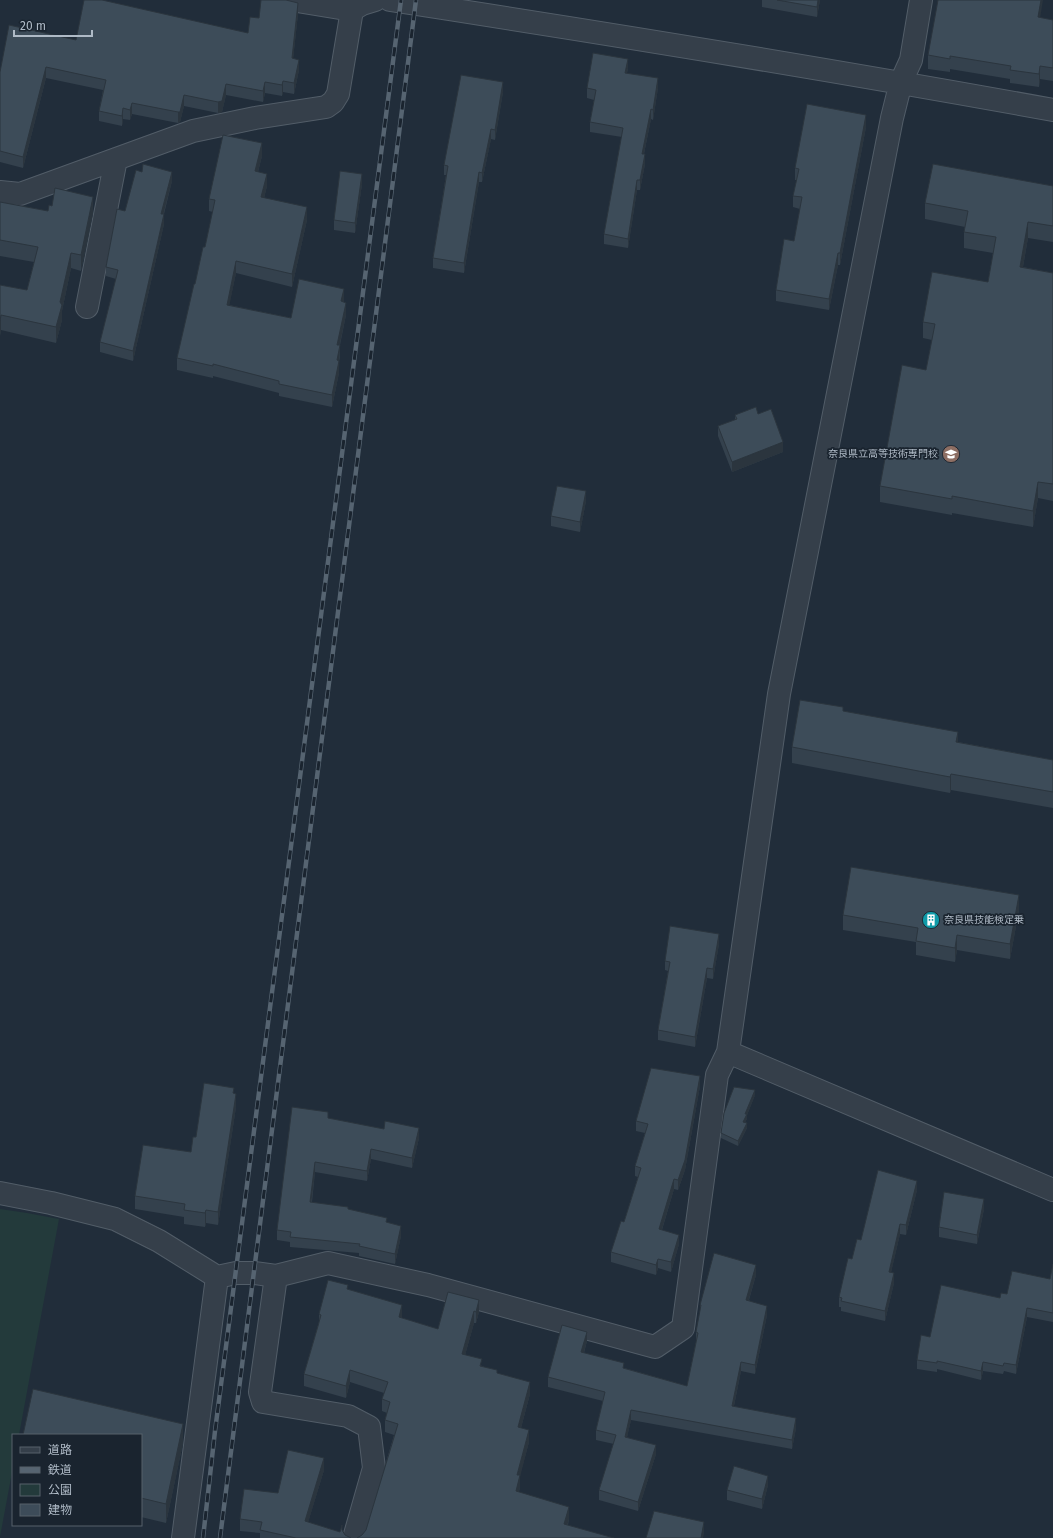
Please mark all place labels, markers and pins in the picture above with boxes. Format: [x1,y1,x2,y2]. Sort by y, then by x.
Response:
school or university icon: 奈良県立高等技術専門校 [941,444,961,464]
place label: 奈良県立高等技術専門校 [828,448,938,460]
building icon: 奈良県技能検定乗 [921,910,941,930]
place label: 奈良県技能検定乗 [944,914,1024,926]

